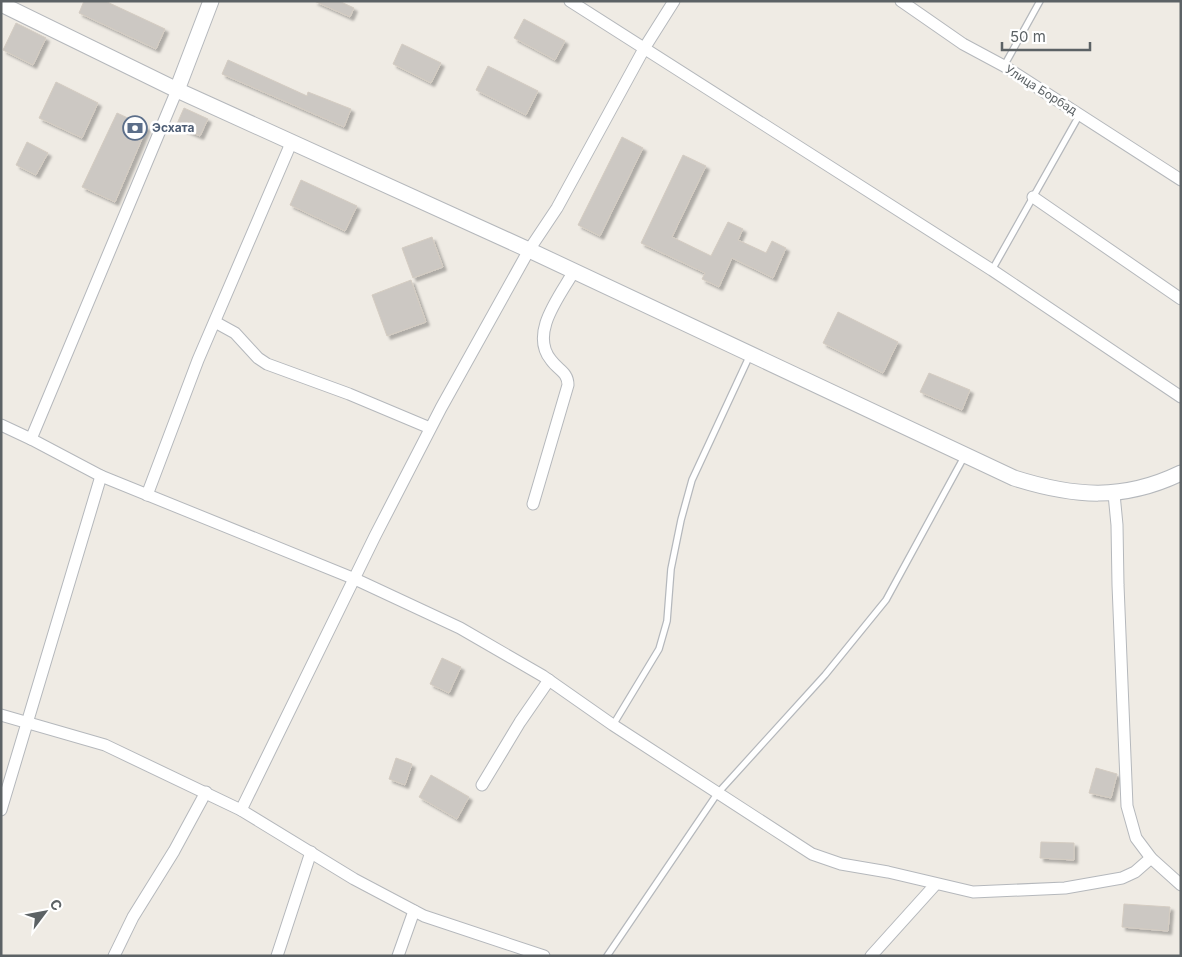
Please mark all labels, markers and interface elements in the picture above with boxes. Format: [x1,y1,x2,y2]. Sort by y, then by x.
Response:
scale bar [1002,20,1090,52]
text: 50 m [1010,27,1046,46]
street label: Улица Борбад [1002,61,1081,118]
bank icon: Эсхата [122,115,148,141]
place label: Эсхата [152,120,195,135]
north arrow [20,887,70,937]
text: С [46,896,66,914]

